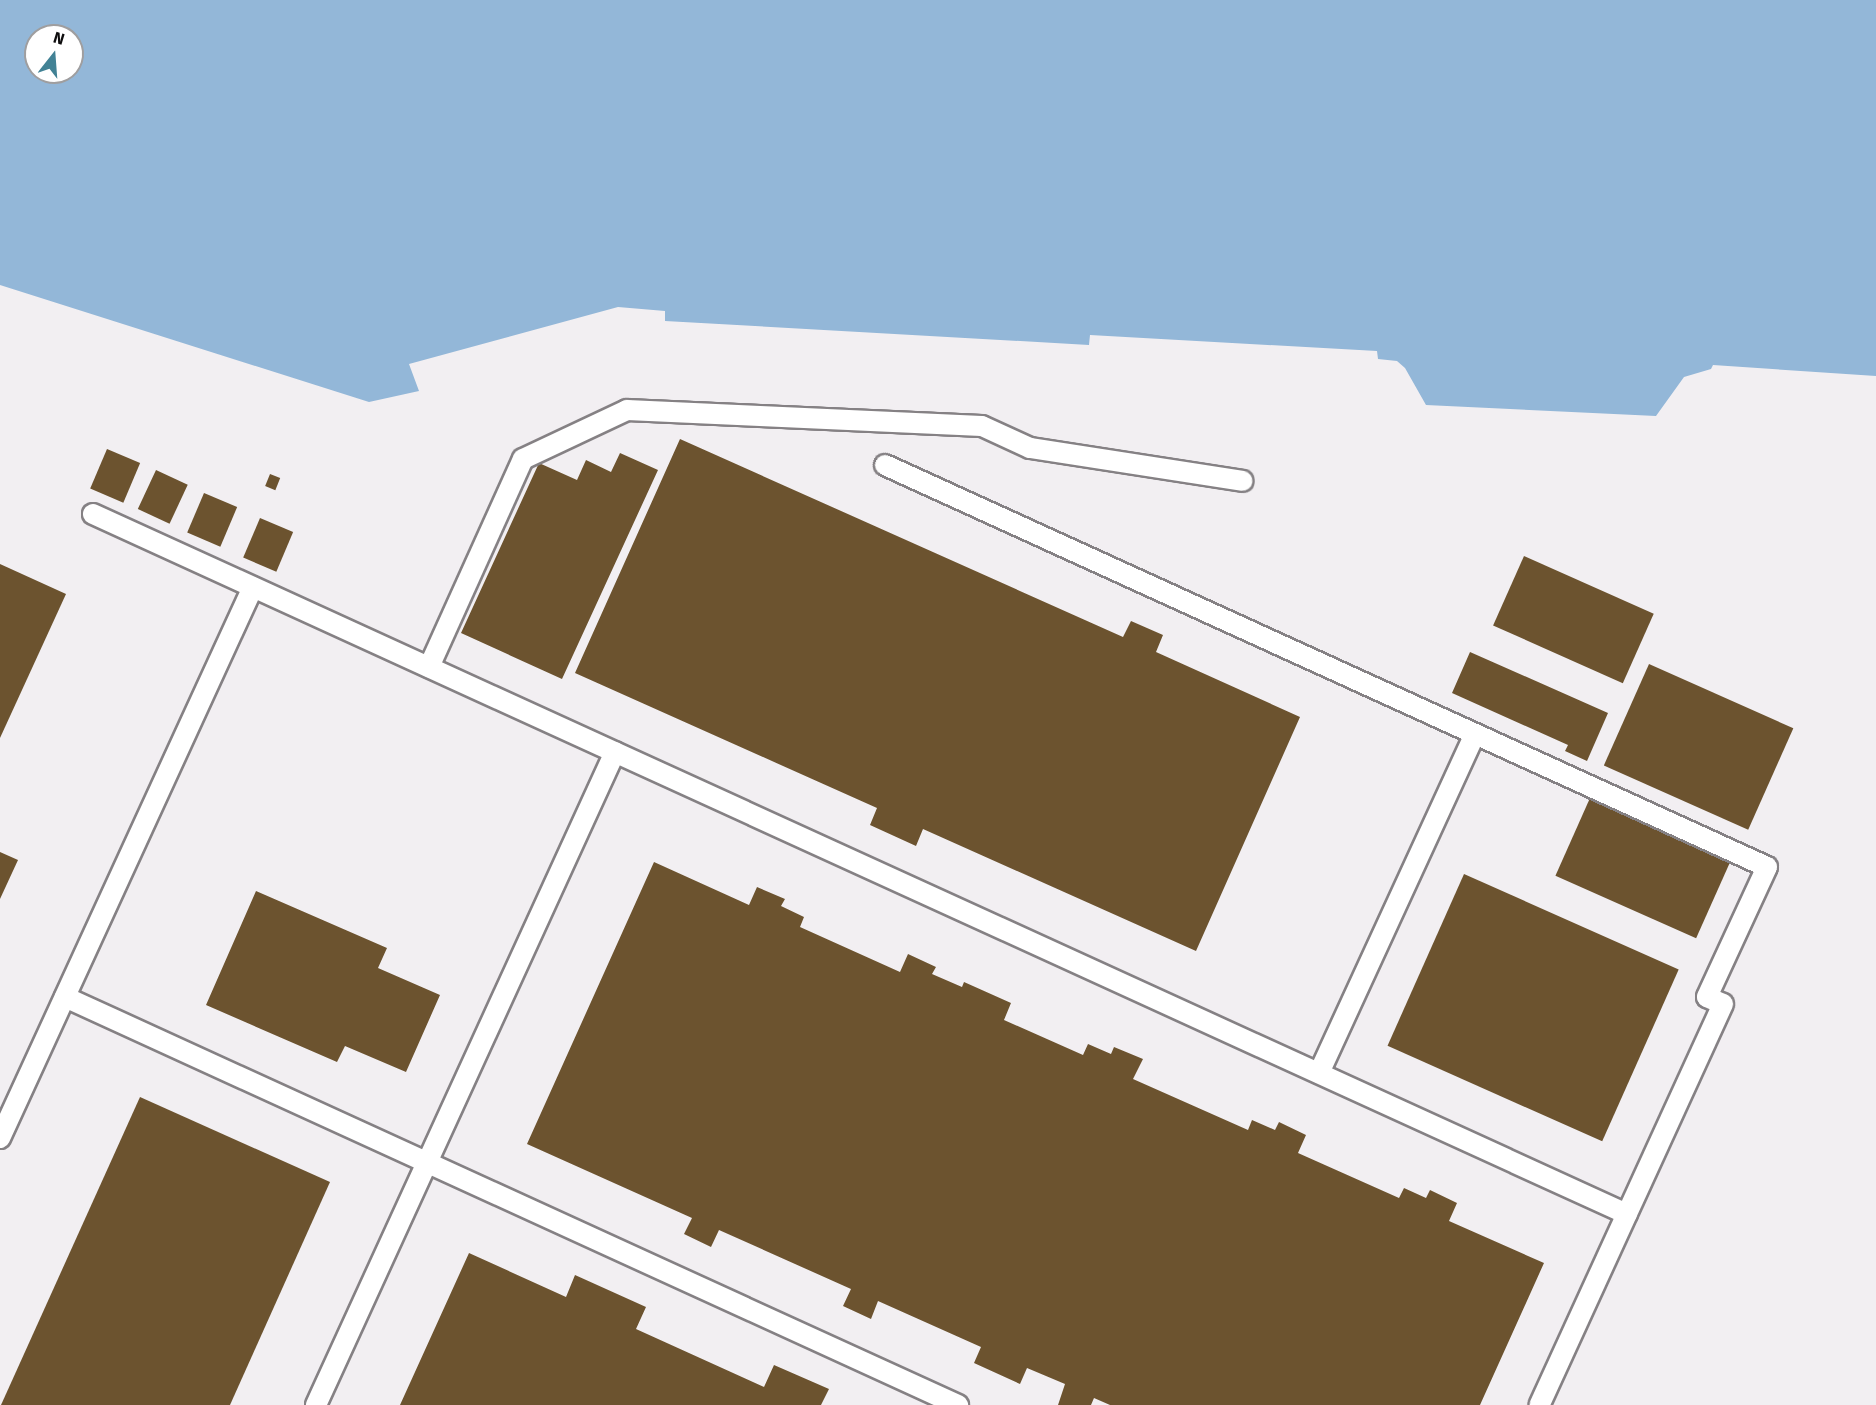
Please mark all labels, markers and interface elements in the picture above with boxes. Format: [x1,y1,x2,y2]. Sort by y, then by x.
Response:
north arrow [24,24,84,84]
text: N [51,28,67,49]

